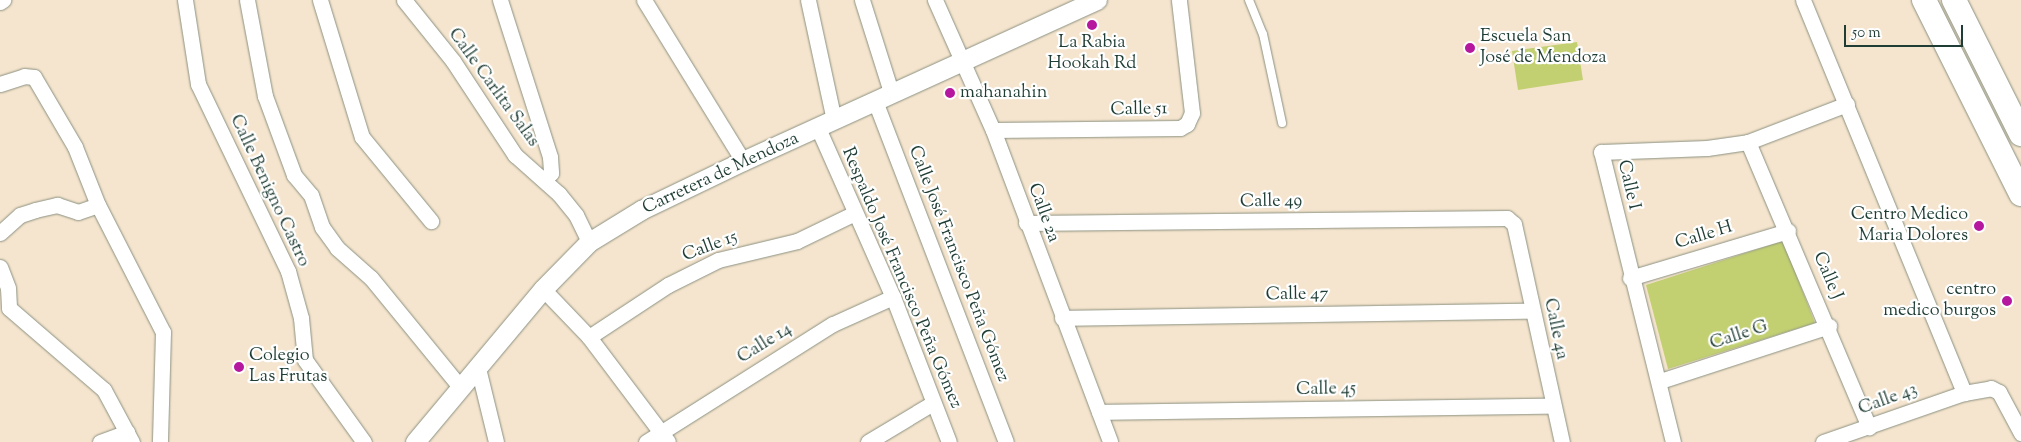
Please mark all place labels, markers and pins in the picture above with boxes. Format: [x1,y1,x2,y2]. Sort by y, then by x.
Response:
marker: La Rabia Hookah Rd [1086,19,1098,31]
place label: Escuela San José de Mendoza [1480,27,1607,70]
place label: La Rabia Hookah Rd [1048,33,1136,76]
marker: Escuela San José de Mendoza [1464,42,1476,54]
place label: mahanahin [960,82,1047,104]
marker: mahanahin [944,87,956,99]
place label: Centro Medico Maria Dolores [1851,205,1968,248]
marker: Centro Medico Maria Dolores [1972,219,1986,233]
place label: centro medico burgos [1883,280,1996,322]
marker: centro medico burgos [2000,294,2014,308]
place label: Colegio Las Frutas [249,346,327,388]
marker: Colegio Las Frutas [233,361,245,373]

